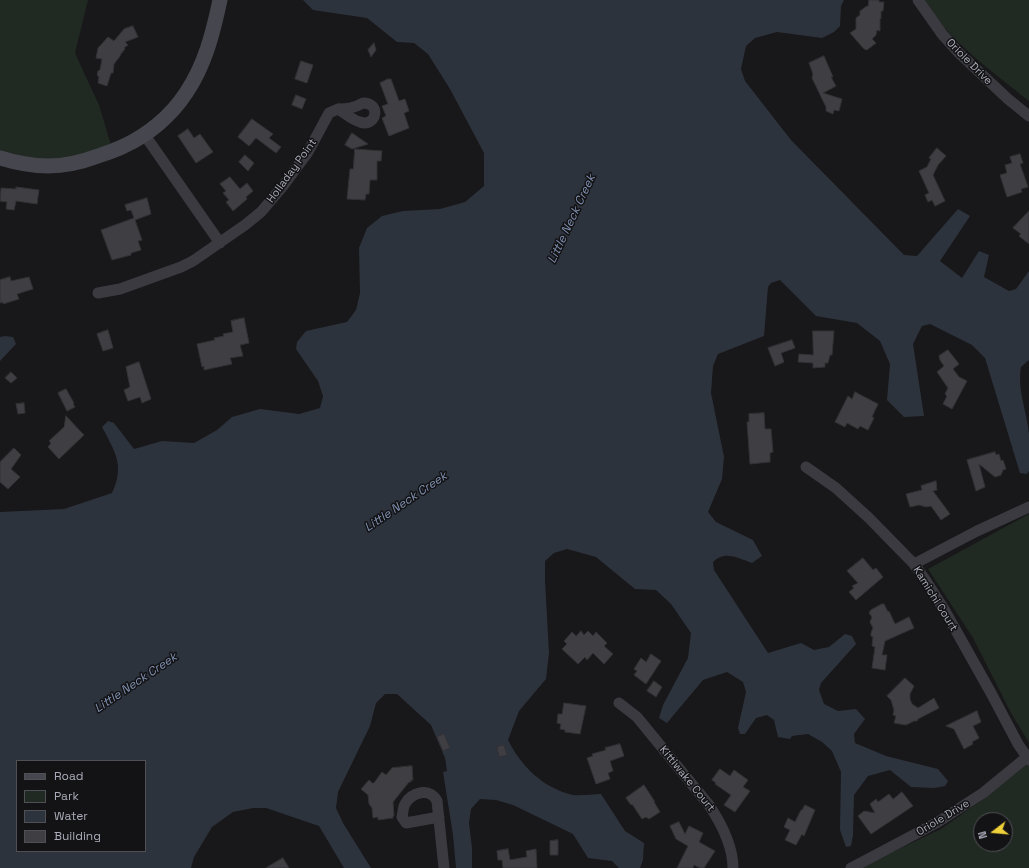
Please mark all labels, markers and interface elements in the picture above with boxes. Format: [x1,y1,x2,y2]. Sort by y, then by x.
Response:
street label: Oriole Drive [943,36,995,88]
street label: Holladay Point [264,136,320,206]
water label: Little Neck Creek [545,172,599,266]
water label: Little Neck Creek [362,469,450,535]
street label: Kamichi Court [910,564,960,634]
water label: Little Neck Creek [92,650,180,716]
street label: Kittiwake Court [657,744,717,814]
legend [16,760,146,852]
text: Road [54,768,83,784]
text: Park [54,788,79,804]
street label: Oriole Drive [914,797,972,839]
text: Water [54,808,88,824]
north arrow [973,812,1013,852]
text: Building [54,828,101,844]
text: N [975,830,990,841]

